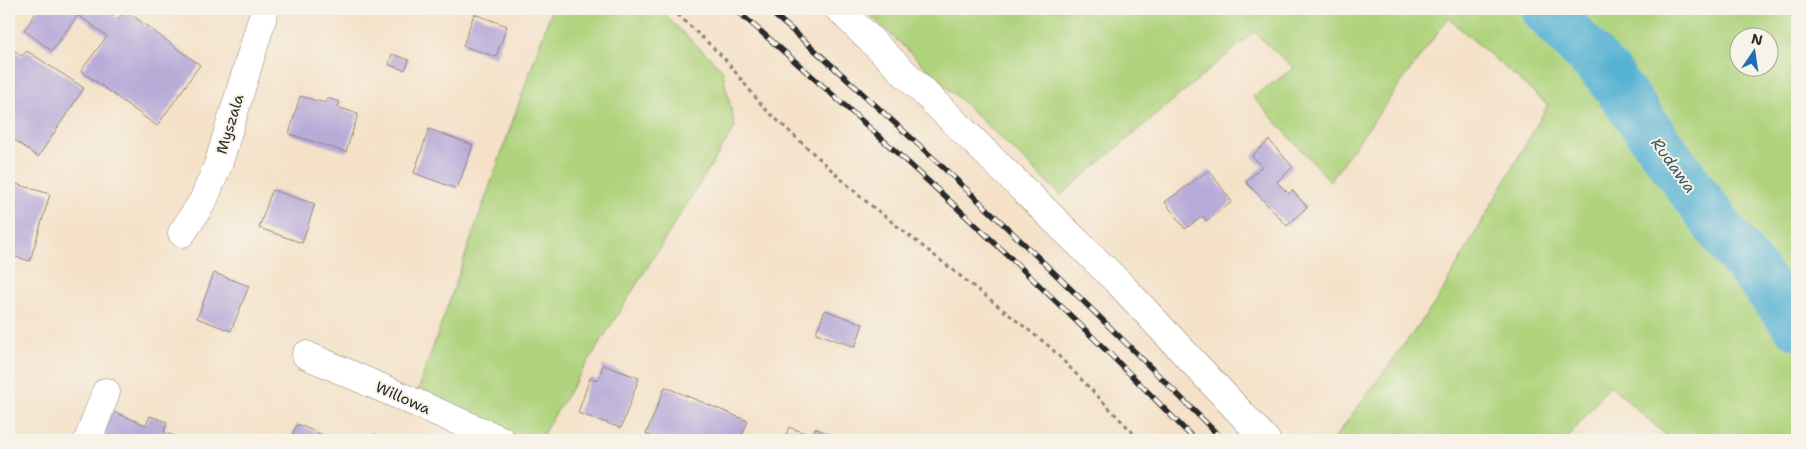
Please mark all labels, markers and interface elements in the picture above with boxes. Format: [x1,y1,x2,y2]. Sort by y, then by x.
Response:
north arrow [1728,28,1778,78]
text: N [1749,29,1764,49]
street label: Myszala [211,91,249,156]
water label: Rudawa [1646,133,1701,197]
street label: Willowa [372,377,434,419]

